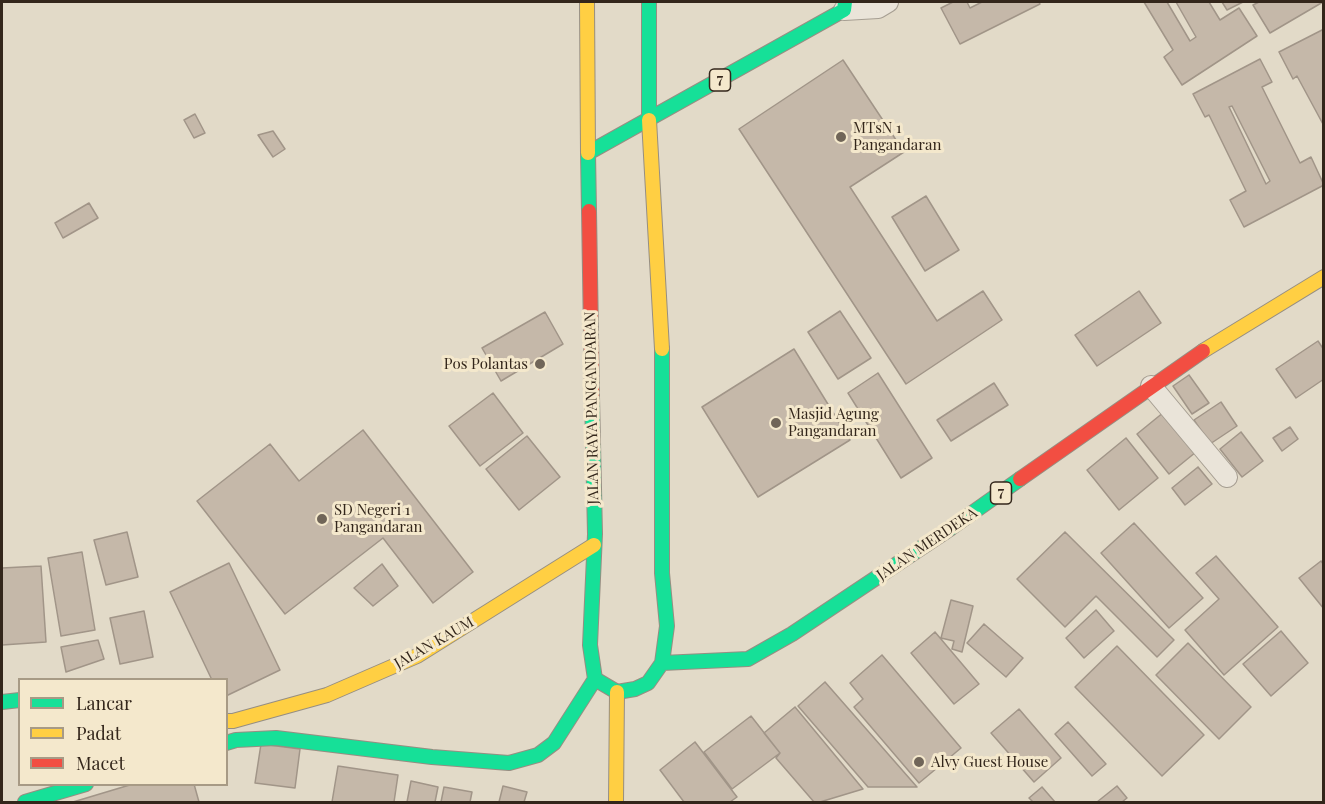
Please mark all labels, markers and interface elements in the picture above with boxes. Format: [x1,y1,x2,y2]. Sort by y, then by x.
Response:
road number: 7 [710,69,730,91]
place label: MTsN 1 Pangandaran [853,119,941,154]
marker: MTsN 1 Pangandaran [834,130,848,144]
street label: JALAN RAYA PANGANDARAN [581,311,603,505]
place label: Pos Polantas [444,355,528,373]
marker: Pos Polantas [533,357,547,371]
place label: Masjid Agung Pangandaran [788,405,879,440]
marker: Masjid Agung Pangandaran [769,416,783,430]
road number: 7 [990,482,1012,504]
place label: SD Negeri 1 Pangandaran [334,501,422,536]
street label: JALAN MERDEKA [873,504,981,584]
marker: SD Negeri 1 Pangandaran [315,512,329,526]
street label: JALAN KAUM [391,613,477,673]
legend [18,678,228,786]
text: Lancar [76,691,132,715]
text: Padat [76,721,121,745]
text: Macet [76,751,125,775]
place label: Alvy Guest House [931,753,1048,771]
marker: Alvy Guest House [912,755,926,769]

